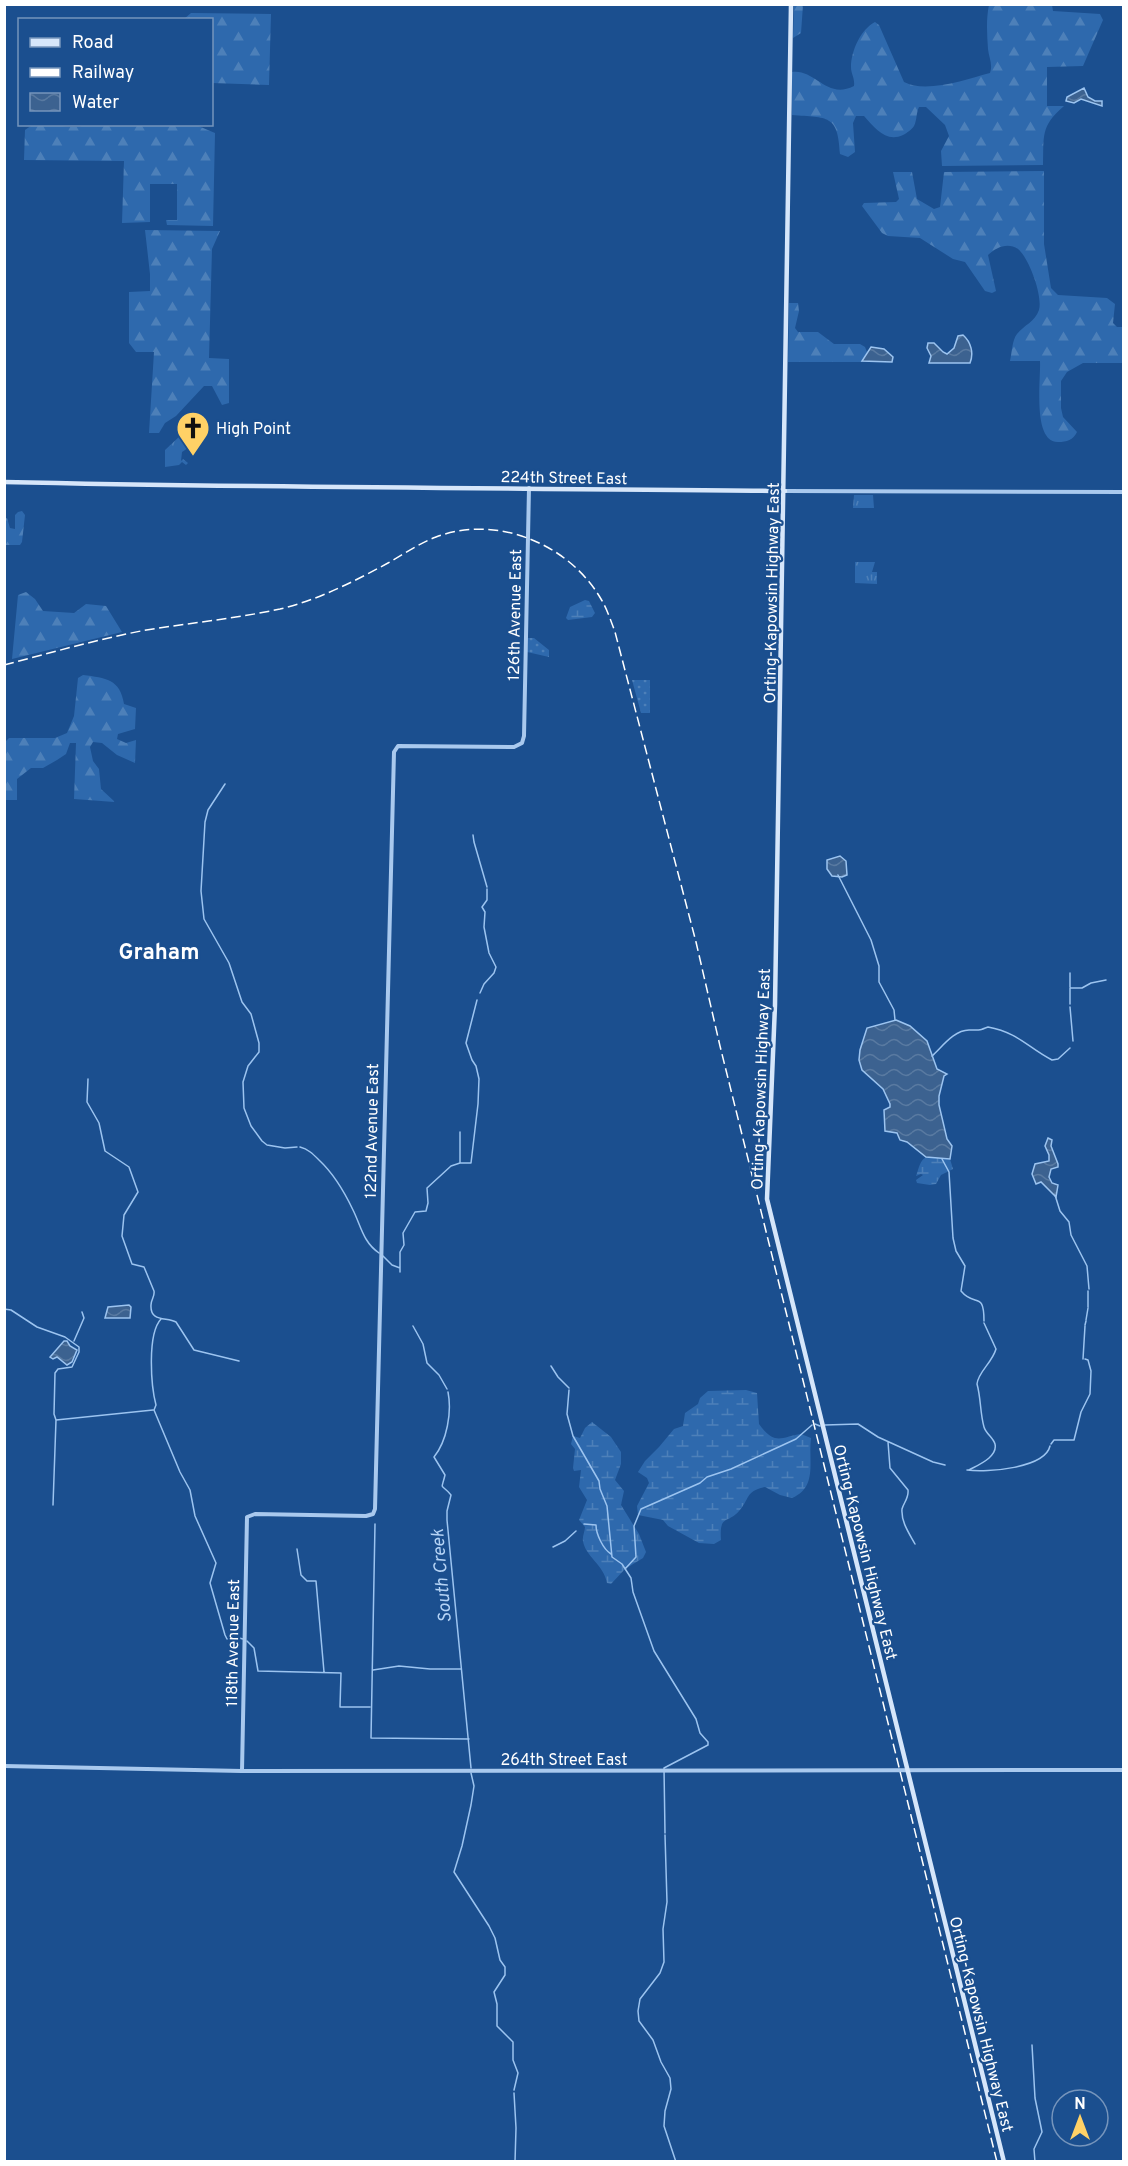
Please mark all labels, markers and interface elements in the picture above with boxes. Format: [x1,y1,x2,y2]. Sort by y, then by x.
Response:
legend [18,18,213,126]
text: Road [72,32,114,55]
text: Railway [72,62,134,85]
text: Water [72,92,119,115]
church icon: High Point [175,410,211,457]
place label: High Point [216,420,291,440]
street label: 224th Street East [500,468,628,490]
street label: Orting-Kapowsin Highway East [761,482,785,704]
street label: 126th Avenue East [505,549,527,681]
district label: Graham [119,940,199,967]
street label: Orting-Kapowsin Highway East [748,968,776,1190]
street label: 122nd Avenue East [362,1063,384,1199]
street label: Orting-Kapowsin Highway East [828,1443,901,1662]
water label: South Creek [427,1527,458,1624]
street label: 118th Avenue East [223,1579,245,1707]
street label: 264th Street East [501,1751,627,1771]
street label: Orting-Kapowsin Highway East [944,1915,1017,2134]
north arrow [1050,2088,1110,2148]
text: N [1074,2095,1086,2115]

